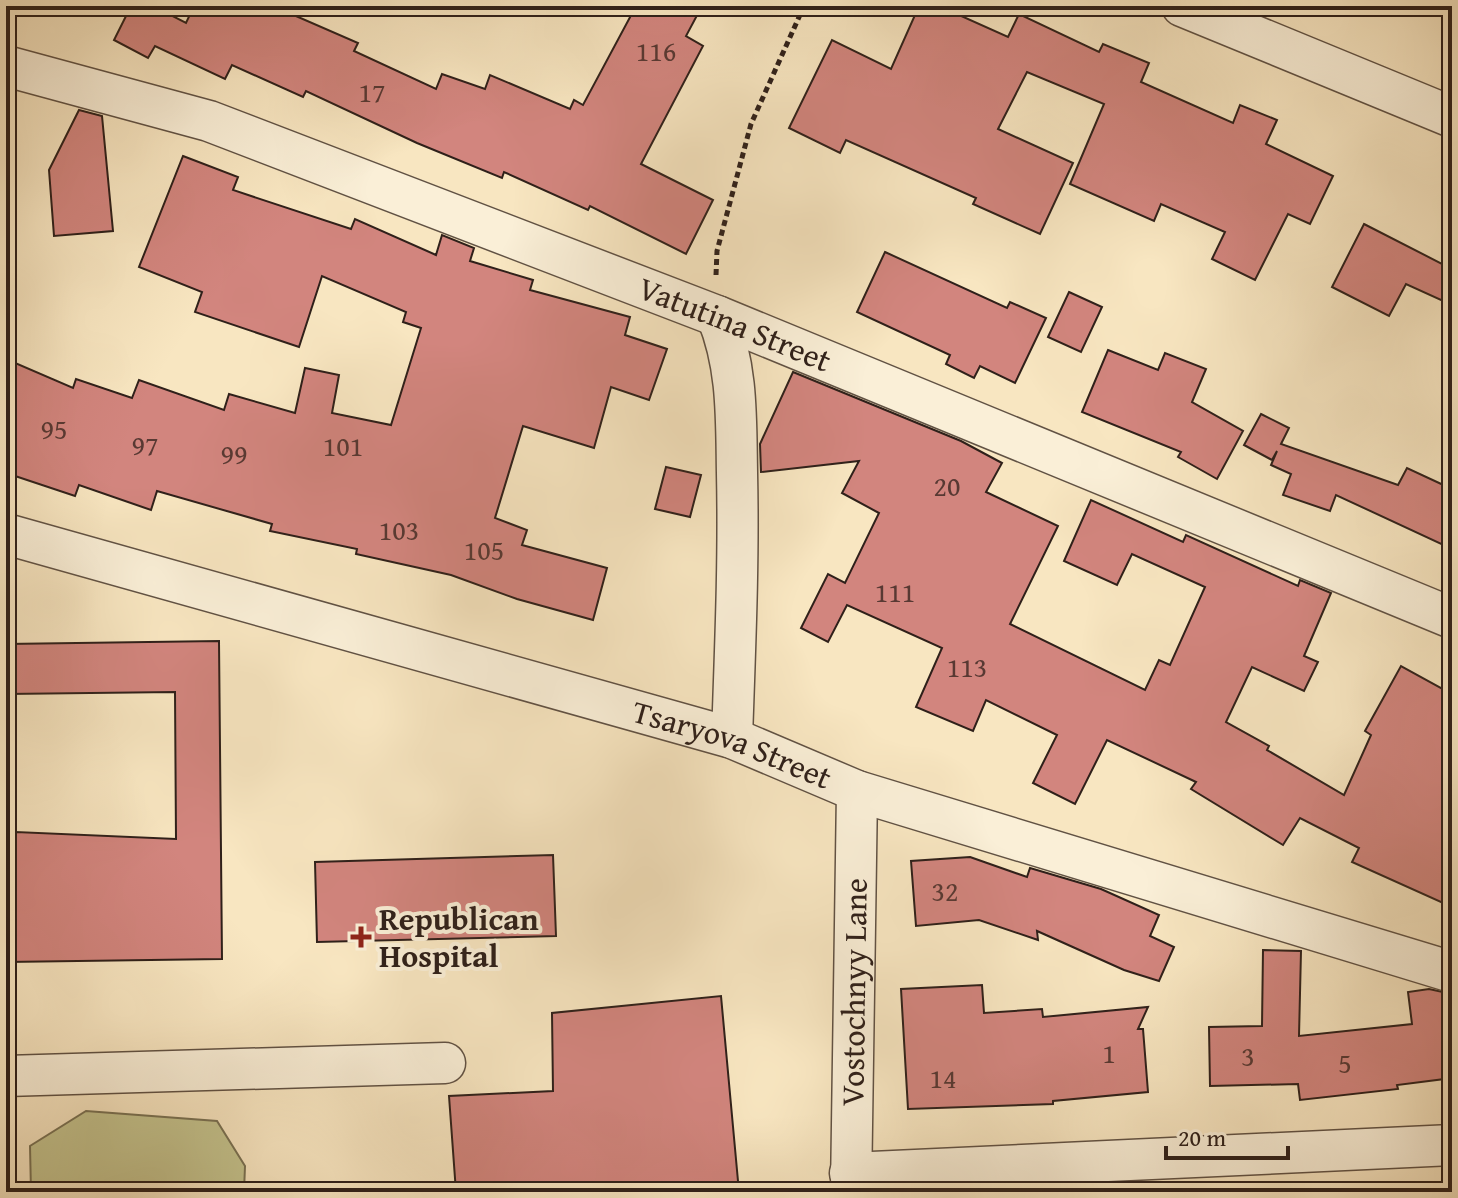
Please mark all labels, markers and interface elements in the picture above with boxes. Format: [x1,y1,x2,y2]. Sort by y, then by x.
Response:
house number: 116 [636,30,676,71]
house number: 17 [359,71,385,112]
street label: Vatutina Street [632,264,839,383]
house number: 95 [41,408,67,449]
house number: 97 [132,424,158,465]
house number: 101 [323,425,363,466]
house number: 99 [221,433,247,474]
house number: 20 [934,465,960,506]
house number: 103 [379,509,419,550]
house number: 105 [464,529,504,570]
house number: 111 [875,571,915,612]
house number: 113 [947,646,987,687]
street label: Tsaryova Street [627,687,839,801]
house number: 32 [932,870,958,911]
street label: Vostochnyy Lane [828,878,879,1106]
place label: Republican Hospital [379,895,539,979]
marker: Republican Hospital [350,926,372,948]
house number: 1 [1102,1032,1116,1073]
house number: 3 [1241,1035,1255,1076]
house number: 5 [1338,1042,1352,1083]
house number: 14 [930,1057,956,1098]
scale bar [1166,1110,1288,1160]
text: 20 m [1178,1120,1226,1155]

